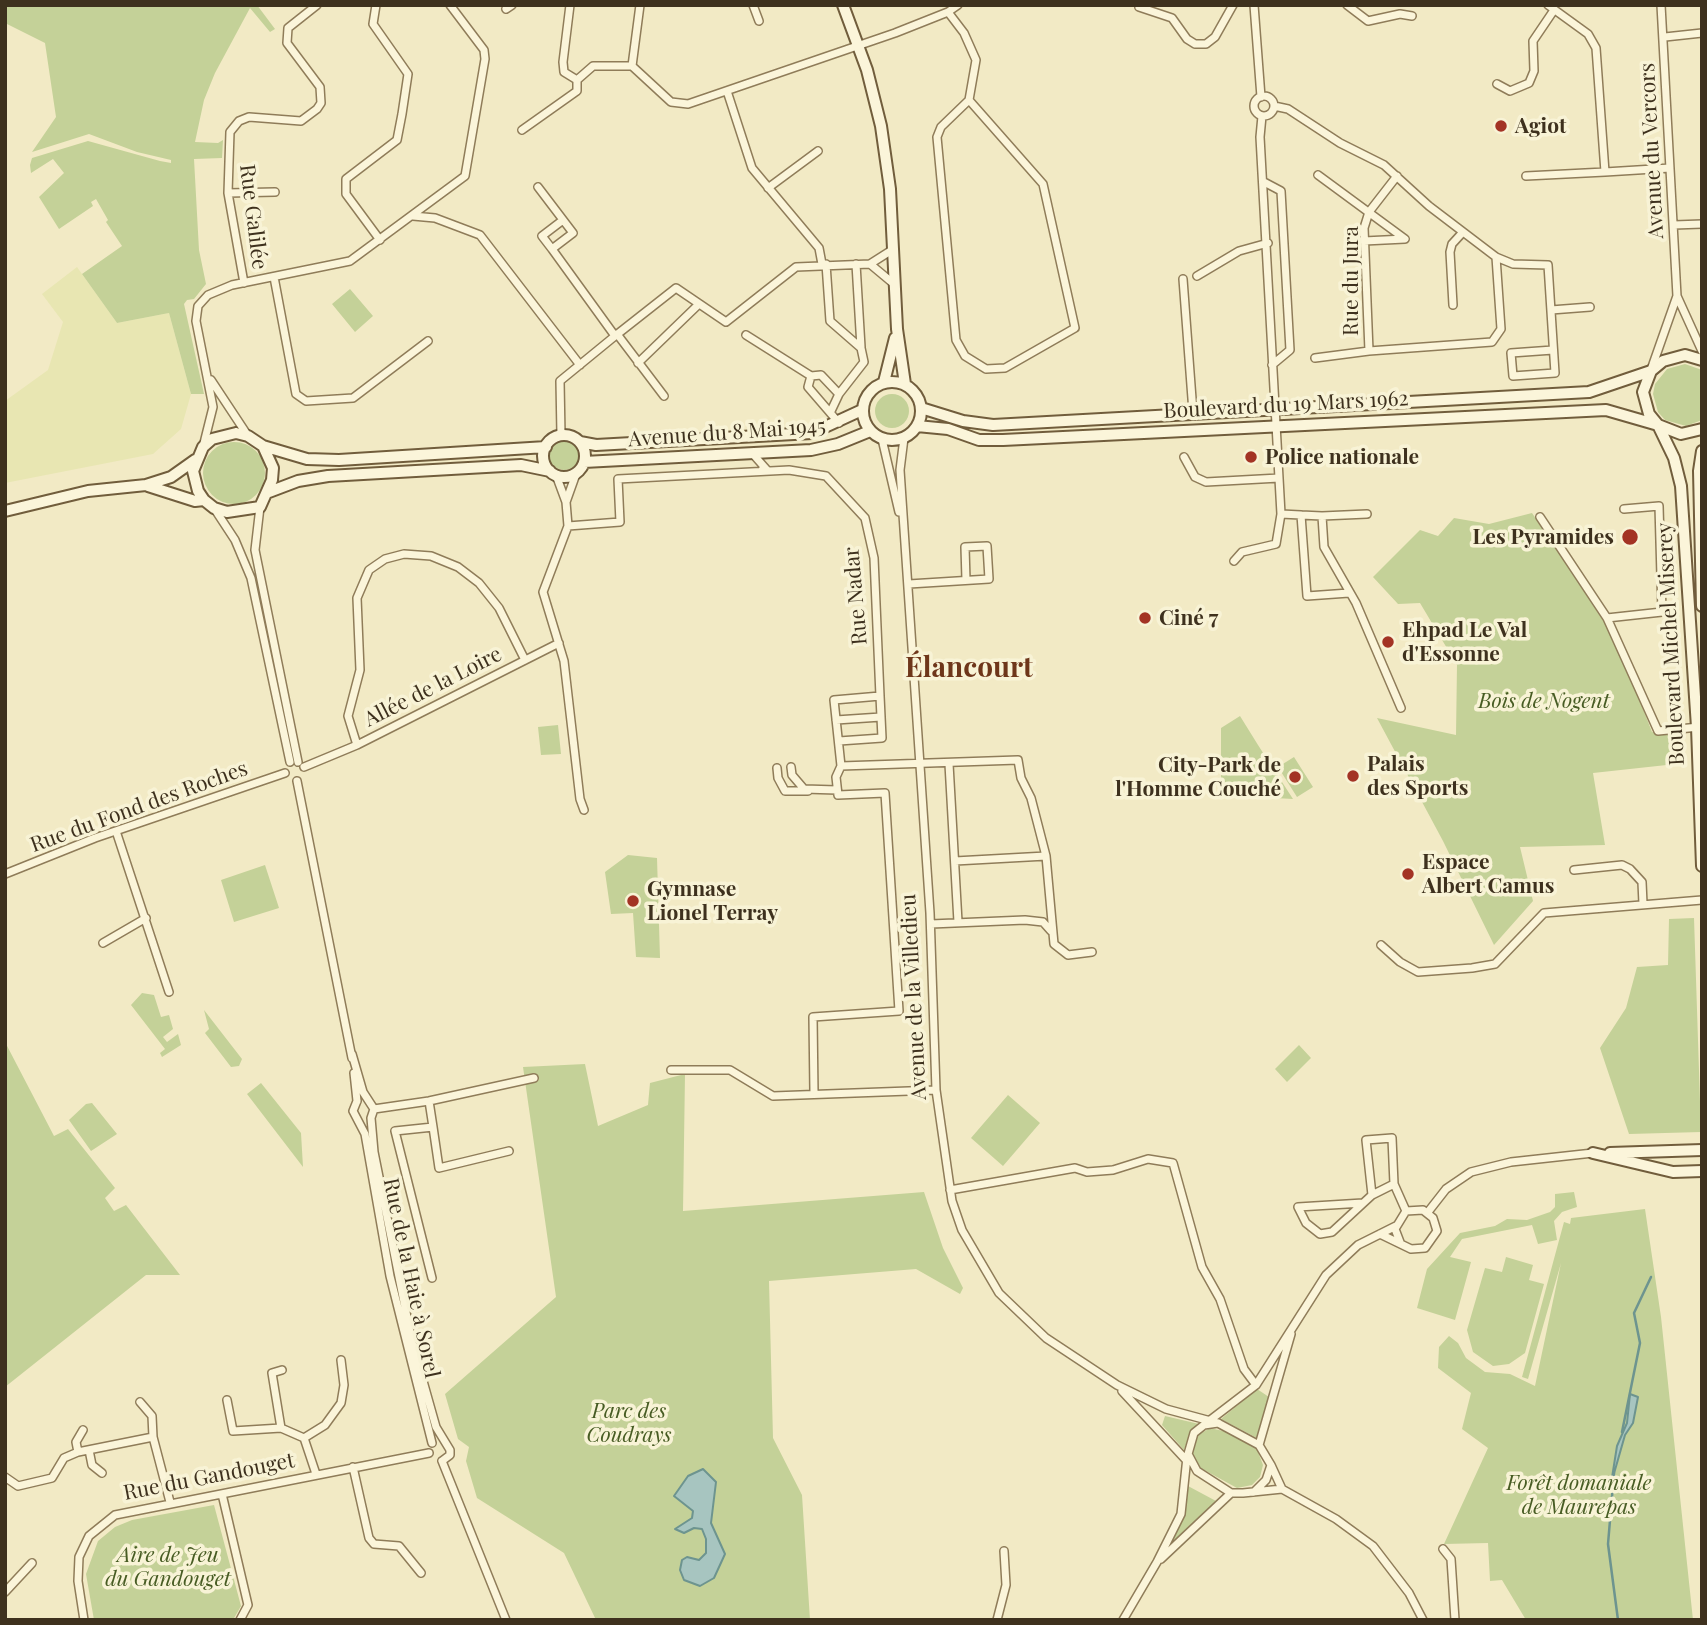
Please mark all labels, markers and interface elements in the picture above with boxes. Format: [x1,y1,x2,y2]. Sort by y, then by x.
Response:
street label: Avenue du Vercors [1635,62,1669,240]
place label: Agiot [1515,113,1566,139]
marker: Agiot [1493,118,1509,134]
street label: Rue Galilée [234,163,272,271]
street label: Rue du Jura [1338,226,1364,336]
street label: Boulevard du 19 Mars 1962 [1163,386,1409,424]
street label: Avenue du 8 Mai 1945 [627,414,827,452]
place label: Police nationale [1265,444,1419,470]
marker: Police nationale [1243,449,1259,465]
street label: Boulevard Michel Miserey [1652,522,1690,766]
place label: Les Pyramides [1472,524,1614,550]
marker: Les Pyramides [1620,527,1640,547]
street label: Rue Nadar [839,546,873,646]
place label: Ciné 7 [1159,605,1218,631]
marker: Ciné 7 [1137,610,1153,626]
place label: Ehpad Le Val d'Essonne [1402,617,1527,667]
marker: Ehpad Le Val d'Essonne [1380,634,1396,650]
street label: Allée de la Loire [360,642,506,732]
district label: Élancourt [905,651,1033,685]
park label: Bois de Nogent [1478,688,1610,714]
place label: Palais des Sports [1367,751,1468,801]
place label: City-Park de l'Homme Couché [1115,752,1281,802]
street label: Rue du Fond des Roches [27,756,251,858]
marker: Palais des Sports [1345,768,1361,784]
marker: City-Park de l'Homme Couché [1287,769,1303,785]
place label: Espace Albert Camus [1422,849,1555,899]
marker: Espace Albert Camus [1400,866,1416,882]
place label: Gymnase Lionel Terray [647,876,778,926]
marker: Gymnase Lionel Terray [625,893,641,909]
street label: Avenue de la Villedieu [896,893,932,1101]
street label: Rue de la Haie à Sorel [377,1176,445,1380]
park label: Parc des Coudrays [586,1398,672,1448]
street label: Rue du Gandouget [121,1448,297,1506]
park label: Forêt domaniale de Maurepas [1506,1470,1652,1520]
park label: Aire de Jeu du Gandouget [105,1542,231,1592]

